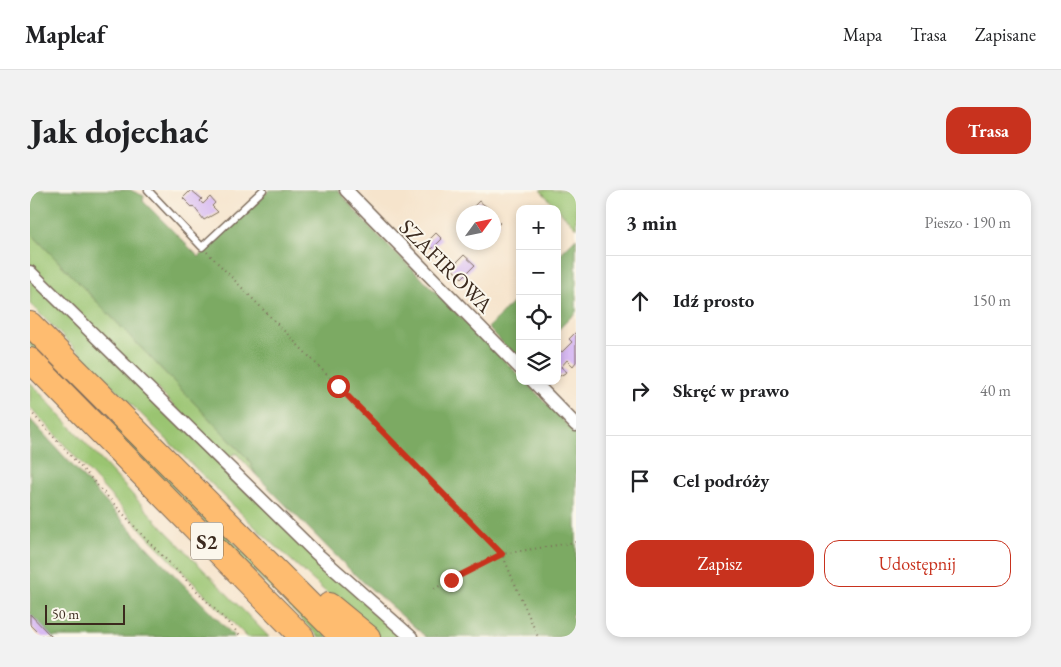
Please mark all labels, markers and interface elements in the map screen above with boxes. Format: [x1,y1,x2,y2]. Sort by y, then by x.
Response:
text: Mapleaf [25,19,106,50]
text: Mapa [843,23,882,46]
text: Trasa [910,23,947,46]
text: Zapisane [975,23,1036,46]
button: Trasa [946,107,1031,154]
text: Jak dojechać [30,108,209,153]
north arrow [456,205,501,250]
map controls [516,205,561,385]
button: + [516,205,561,250]
text: 3 min [626,209,677,236]
text: Pieszo · 190 m [925,212,1011,233]
street label: SZAFIROWA [393,213,500,320]
button: − [516,250,561,295]
icon: ahead [626,287,654,315]
text: Idź prosto [673,288,754,313]
text: 150 m [972,290,1011,311]
button: locate [516,295,561,340]
button: layers [516,340,561,385]
route start [327,375,350,398]
icon: right [626,377,654,405]
text: Skręć w prawo [673,378,789,403]
text: 40 m [980,380,1011,401]
icon: arrive [626,467,654,495]
text: Cel podróży [673,468,769,493]
road number: S2 [191,522,223,560]
button: Zapisz [626,540,814,587]
button: Udostępnij [824,540,1011,587]
route end [440,569,463,592]
scale bar [45,602,125,625]
text: 50 m [52,605,79,623]

